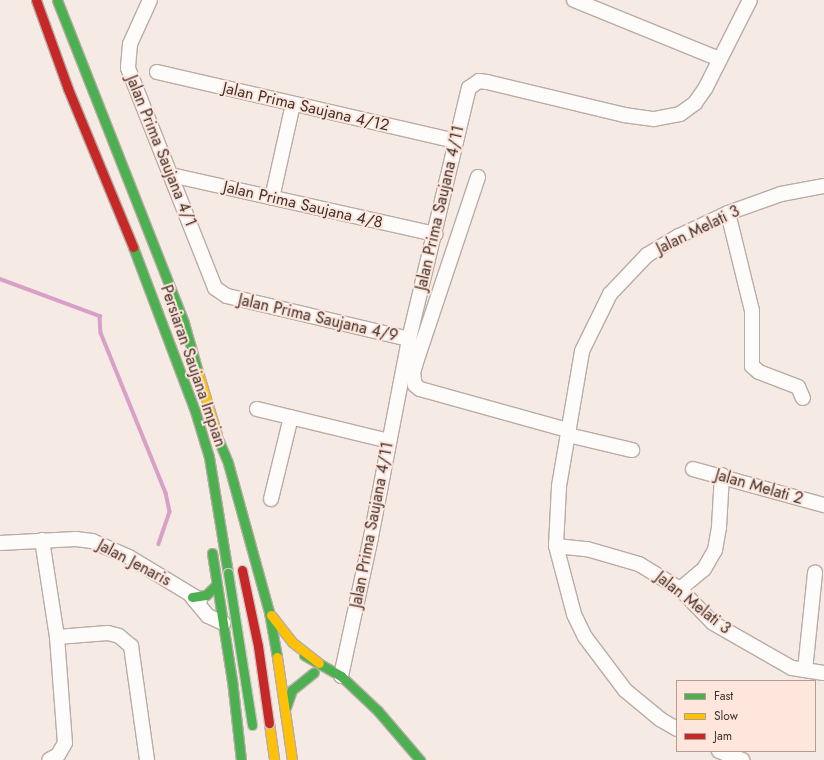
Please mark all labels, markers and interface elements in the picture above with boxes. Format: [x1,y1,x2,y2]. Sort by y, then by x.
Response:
street label: Jalan Prima Saujana 4/1 [122,73,200,229]
street label: Jalan Prima Saujana 4/12 [221,78,391,136]
street label: Jalan Prima Saujana 4/11 [412,124,468,292]
street label: Jalan Prima Saujana 4/8 [221,177,385,233]
street label: Jalan Melati 3 [653,202,743,258]
street label: Persiaran Saujana Impian [156,283,230,449]
street label: Jalan Prima Saujana 4/9 [236,290,400,346]
street label: Jalan Prima Saujana 4/11 [346,440,398,610]
street label: Jalan Melati 2 [713,465,805,509]
street label: Jalan Jenaris [94,536,174,590]
street label: Jalan Melati 3 [652,568,734,638]
legend [676,680,816,752]
text: Fast [714,687,733,705]
text: Slow [714,707,738,725]
text: Jam [714,727,732,745]

